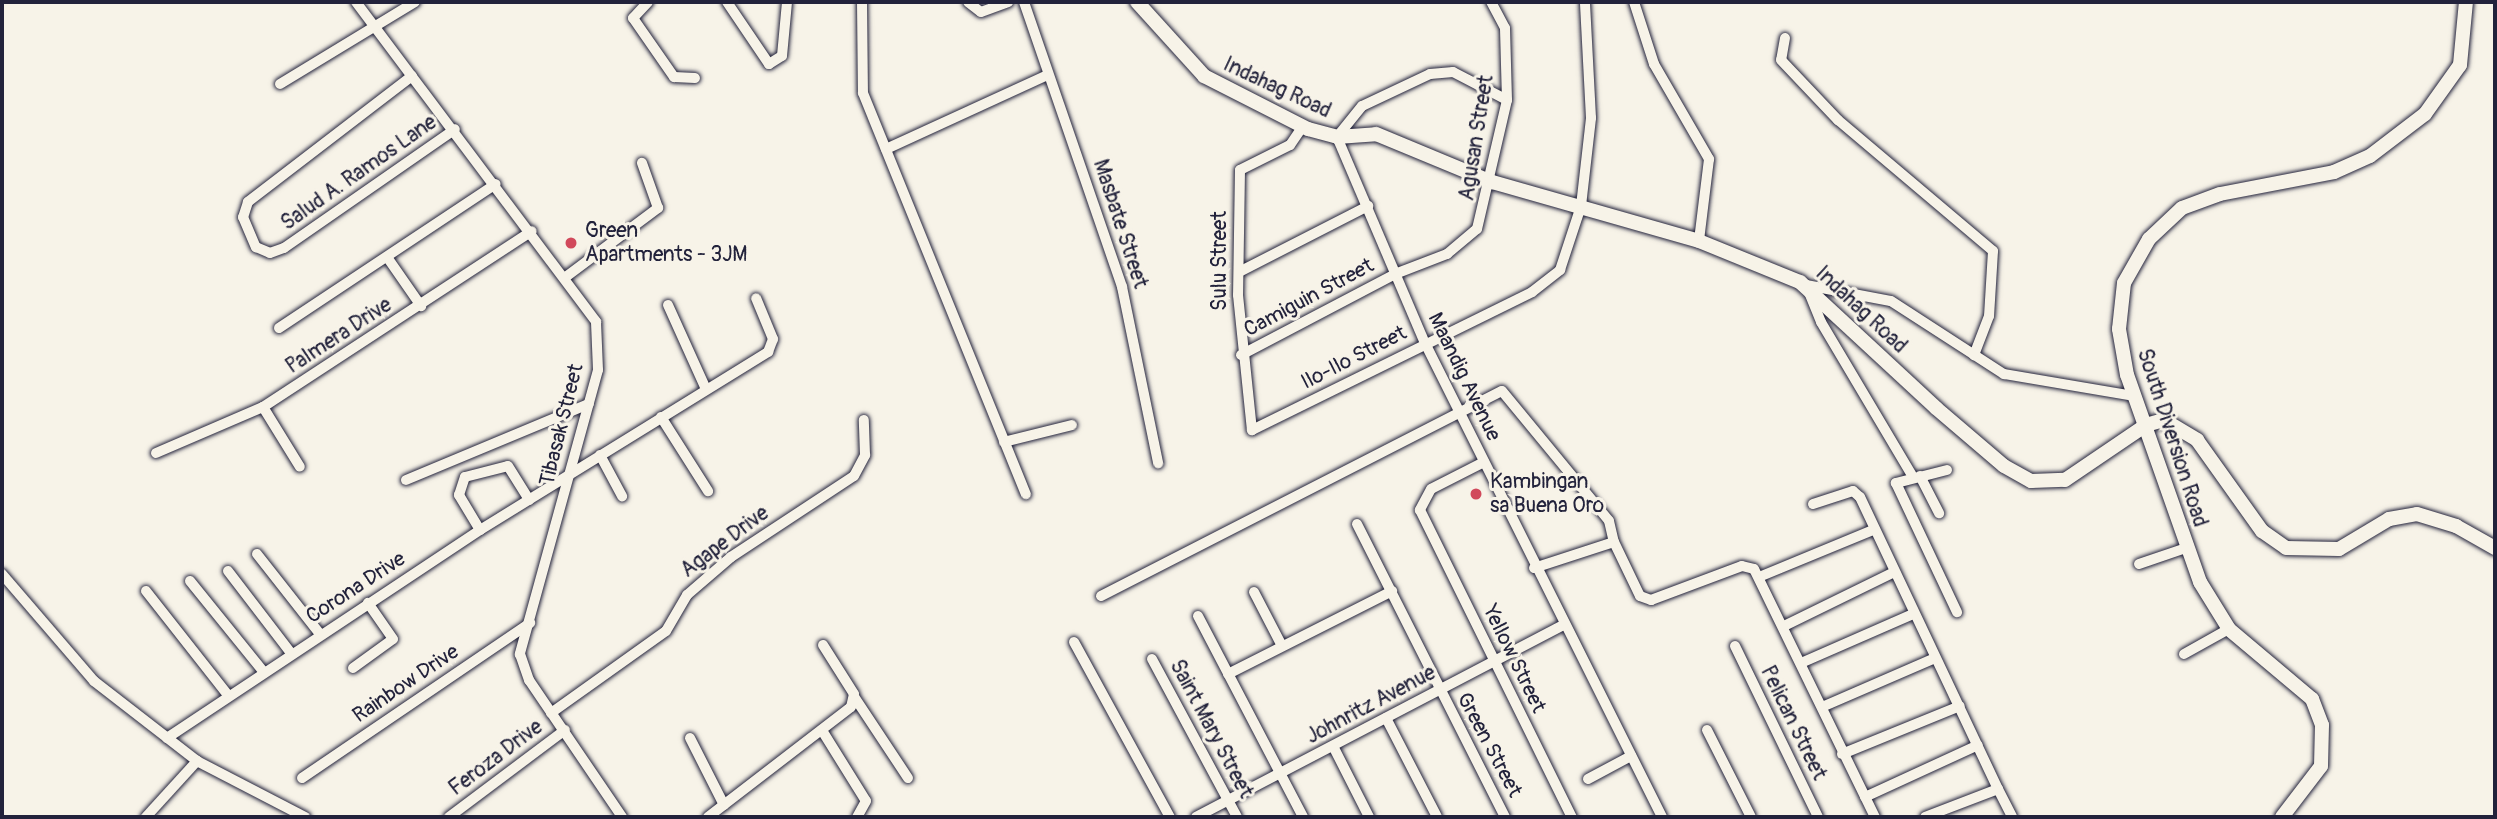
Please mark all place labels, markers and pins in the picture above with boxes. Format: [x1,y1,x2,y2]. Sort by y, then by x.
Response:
place label: Green Apartments - 3JM [585,218,747,268]
marker: Green Apartments - 3JM [563,235,579,251]
place label: Kambingan sa Buena Oro [1490,469,1604,519]
marker: Kambingan sa Buena Oro [1468,486,1484,502]

